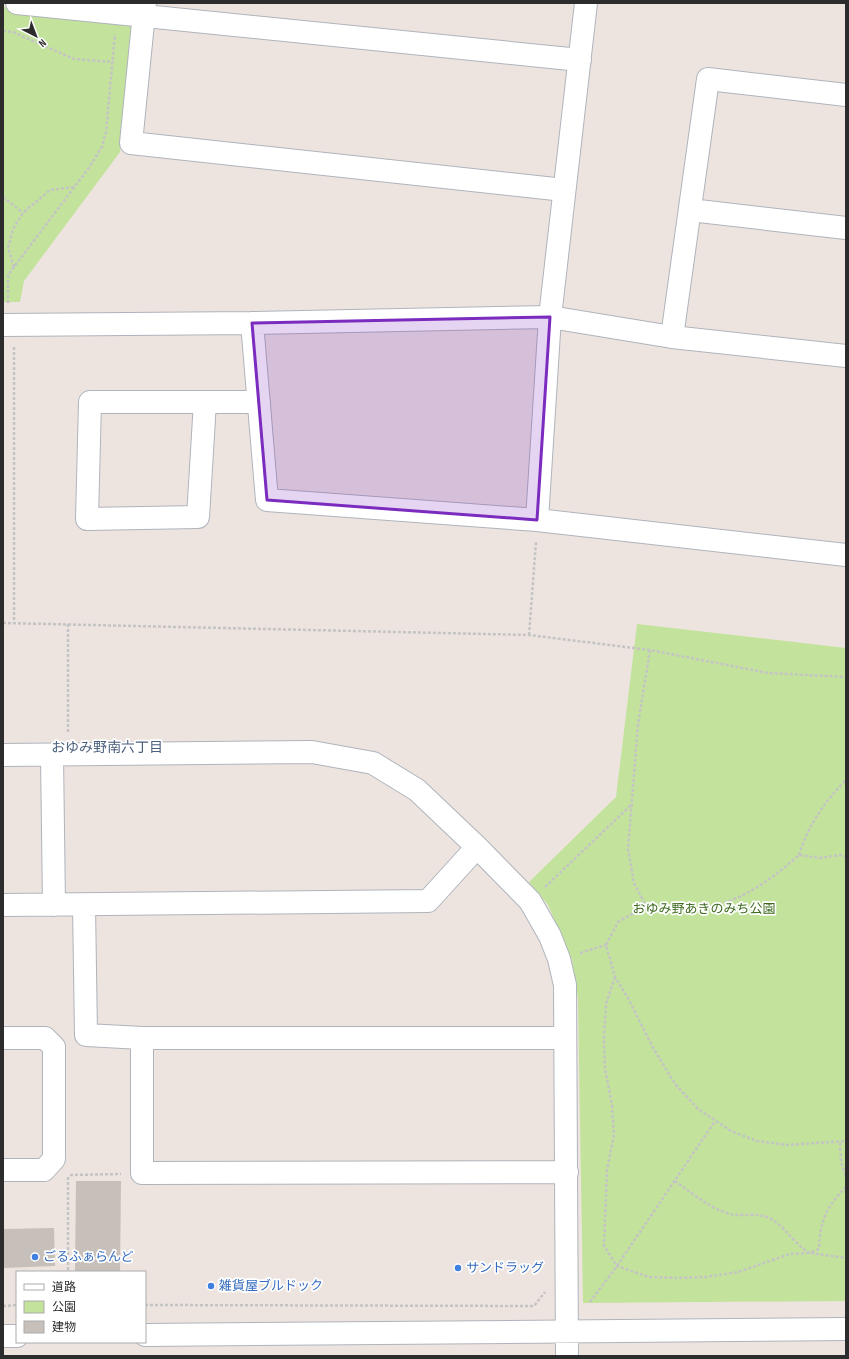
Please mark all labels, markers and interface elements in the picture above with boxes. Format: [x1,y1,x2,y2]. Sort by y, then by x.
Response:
north arrow [16,16,56,56]
text: N [36,36,49,50]
district label: おゆみ野南六丁目 [51,739,163,756]
park label: おゆみ野あきのみち公園 [632,901,776,917]
place label: ごるふぁらんど [43,1249,134,1265]
marker: ごるふぁらんど [30,1252,40,1262]
place label: サンドラッグ [466,1260,544,1276]
marker: サンドラッグ [453,1263,463,1273]
legend [16,1271,146,1343]
place label: 雑貨屋ブルドック [219,1278,323,1294]
text: 道路 [52,1280,76,1295]
marker: 雑貨屋ブルドック [206,1281,216,1291]
text: 公園 [52,1300,76,1315]
text: 建物 [52,1320,76,1335]

